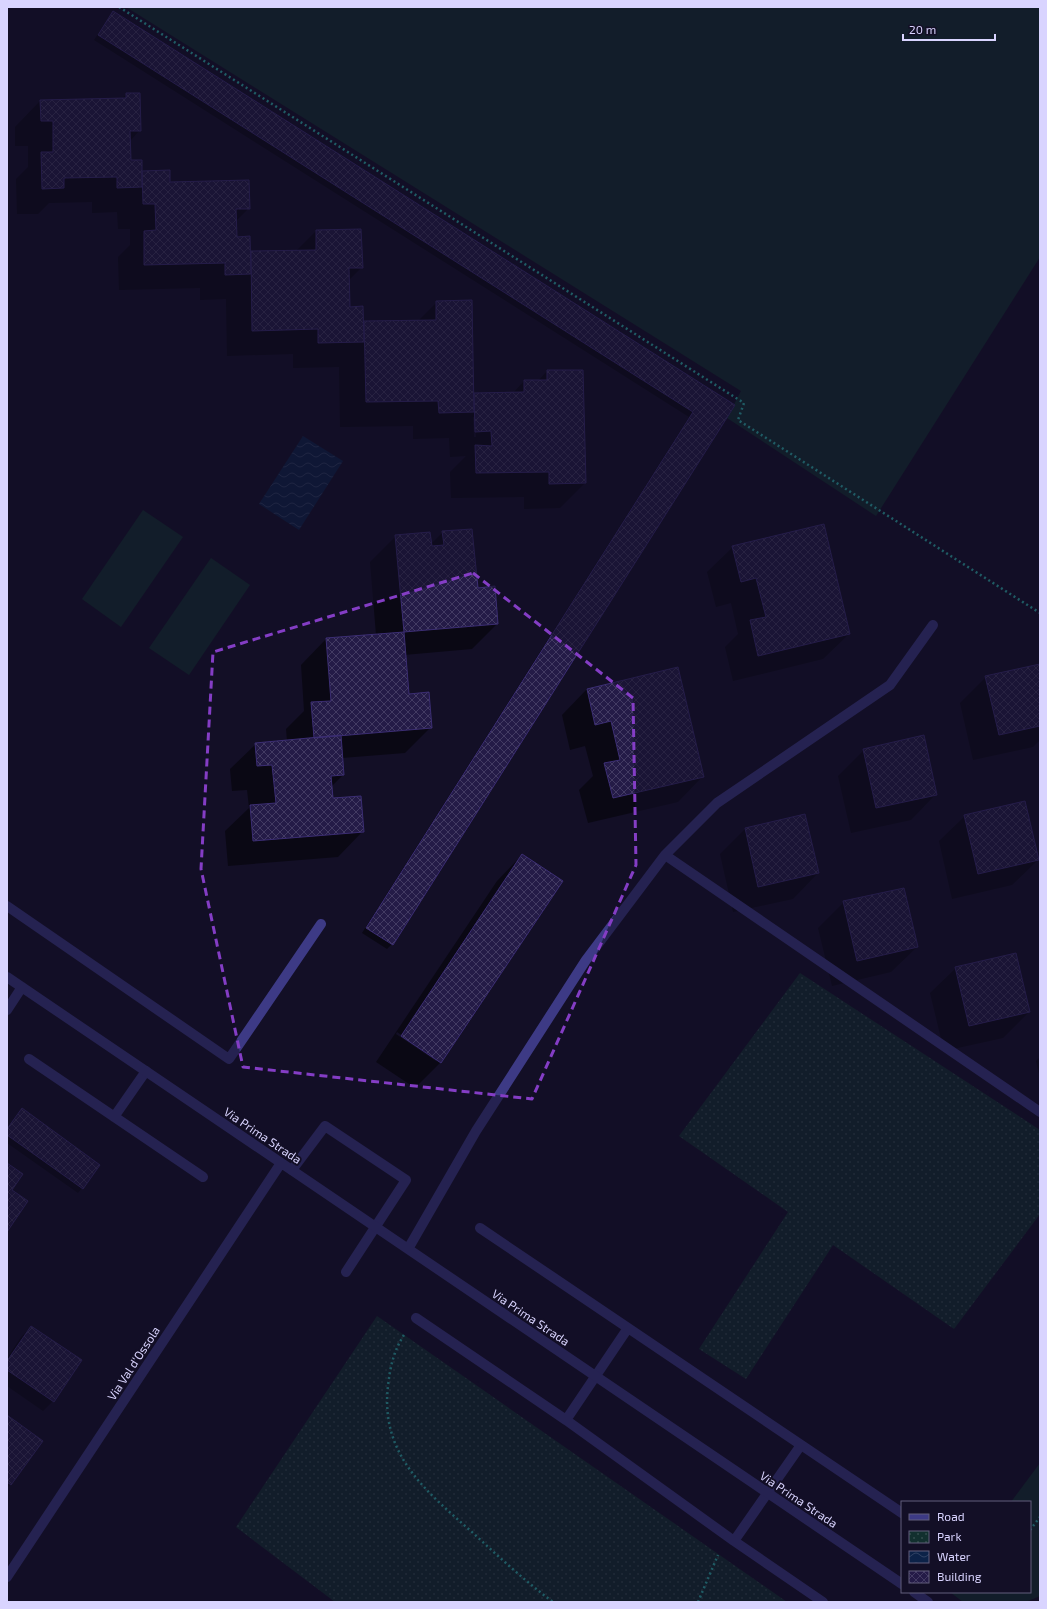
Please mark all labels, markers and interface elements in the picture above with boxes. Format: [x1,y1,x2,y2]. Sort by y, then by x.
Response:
scale bar [903,16,995,42]
text: 20 m [909,22,936,36]
street label: Via Prima Strada [222,1104,304,1166]
street label: Via Prima Strada [490,1286,572,1348]
street label: Via Val d'Ossola [104,1323,162,1403]
street label: Via Prima Strada [758,1468,840,1530]
legend [901,1501,1031,1593]
text: Road [937,1509,965,1523]
text: Park [937,1529,962,1543]
text: Water [937,1549,971,1563]
text: Building [937,1569,982,1583]

